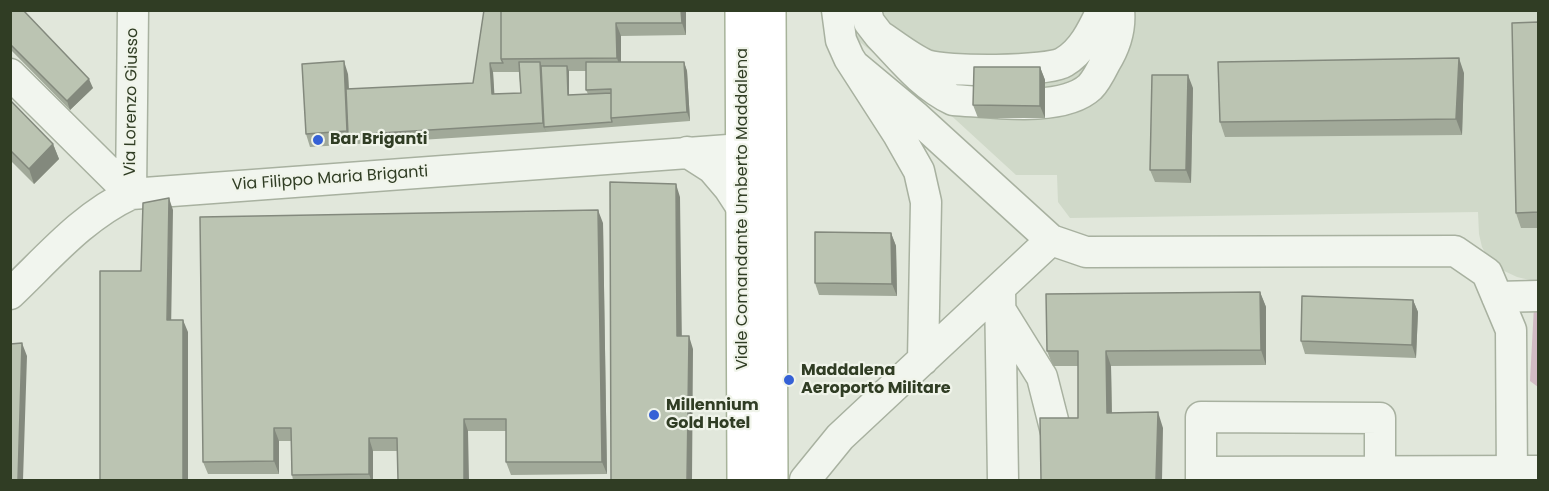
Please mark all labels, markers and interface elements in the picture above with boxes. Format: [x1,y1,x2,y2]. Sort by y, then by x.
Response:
street label: Via Lorenzo Giusso [121,28,143,176]
street label: Viale Comandante Umberto Maddalena [733,48,753,370]
place label: Bar Briganti [330,130,427,150]
marker: Bar Briganti [311,133,325,147]
street label: Via Filippo Maria Briganti [231,163,429,195]
place label: Maddalena Aeroporto Militare [801,361,951,399]
marker: Maddalena Aeroporto Militare [782,373,796,387]
place label: Millennium Gold Hotel [666,396,759,434]
marker: Millennium Gold Hotel [647,408,661,422]

